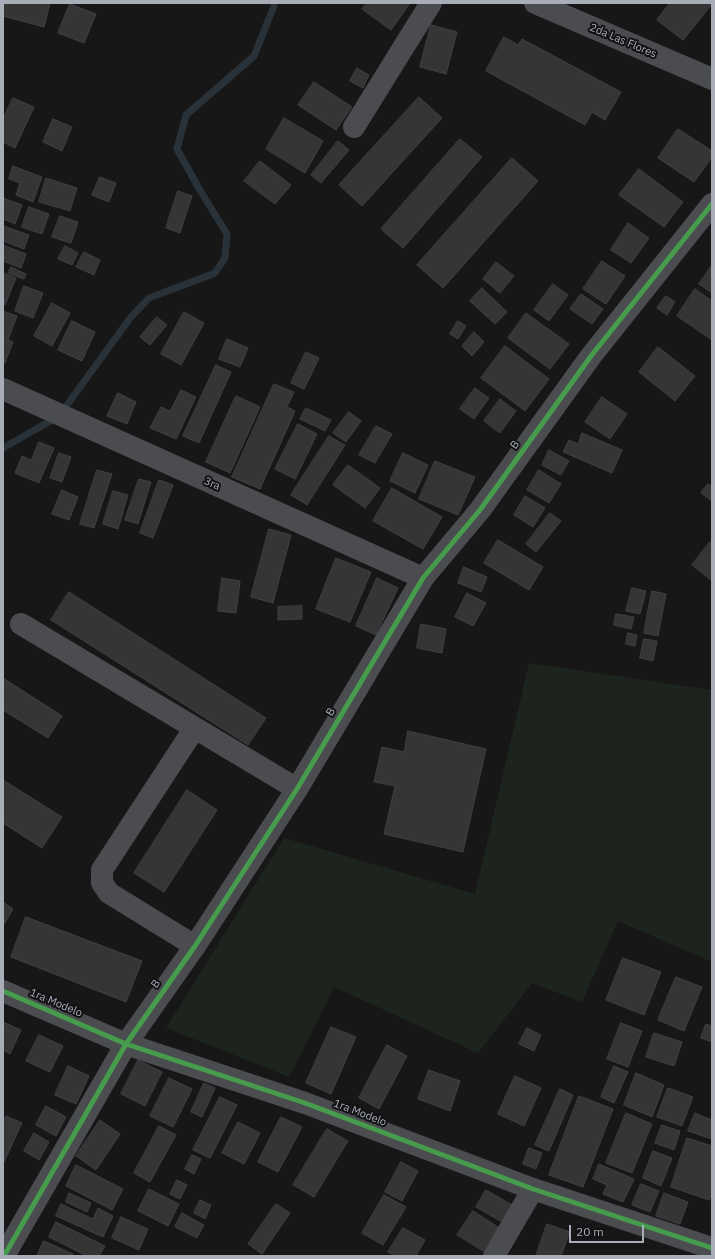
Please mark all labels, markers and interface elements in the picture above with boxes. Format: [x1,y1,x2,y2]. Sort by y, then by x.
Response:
street label: 2da Las Flores [588,21,658,61]
street label: B [508,438,522,452]
street label: 3ra [202,475,222,493]
street label: B [323,706,339,718]
street label: B [149,977,163,991]
street label: 1ra Modelo [28,986,84,1020]
street label: 1ra Modelo [332,1097,388,1129]
scale bar [571,1217,646,1243]
text: 20 m [576,1224,604,1239]

